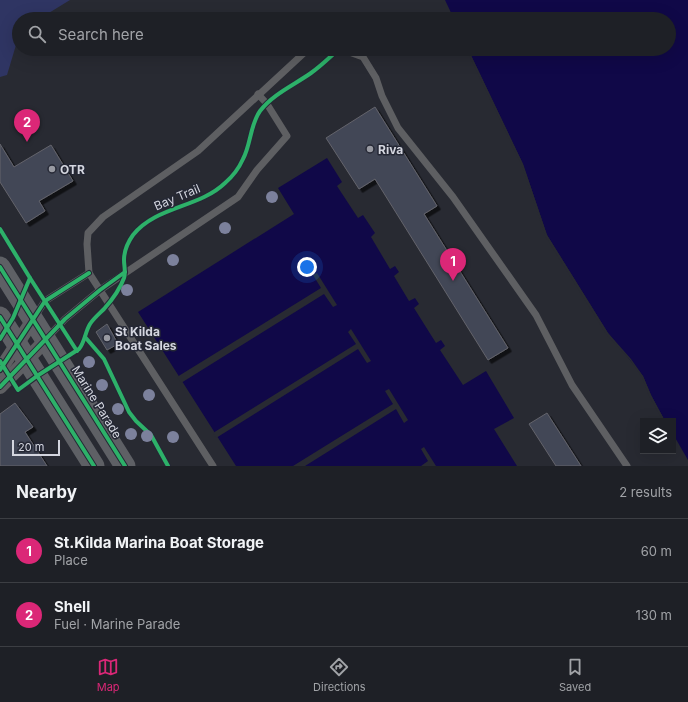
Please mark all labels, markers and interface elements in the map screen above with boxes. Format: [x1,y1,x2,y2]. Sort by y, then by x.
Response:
search box [12,12,676,56]
icon: search [26,23,48,45]
text: Search here [58,25,144,44]
pin: 2 [14,109,40,142]
place label: Riva [378,142,403,157]
marker: Riva [365,144,375,154]
place label: OTR [60,162,85,177]
marker: OTR [47,164,57,174]
street label: Bay Trail [152,181,202,213]
pin: 1 [440,248,466,281]
your location [297,257,317,277]
place label: St Kilda Boat Sales [115,324,177,353]
marker: St Kilda Boat Sales [102,333,112,343]
street label: Marine Parade [69,363,125,441]
map controls [640,418,676,454]
button: layers [640,418,676,454]
scale bar [12,438,60,457]
text: 20 m [18,440,44,454]
text: Nearby [16,482,77,502]
text: 2 results [619,484,672,500]
text: St.Kilda Marina Boat Storage [54,533,264,552]
text: 1 [26,543,32,559]
text: 60 m [641,543,672,559]
text: Place [54,552,88,568]
text: Shell [54,597,90,616]
text: 2 [25,607,33,623]
text: 130 m [635,607,672,623]
text: Fuel · Marine Parade [54,616,180,632]
tab: Map [97,656,120,694]
tab: Directions [313,656,366,694]
tab: Saved [559,656,591,694]

